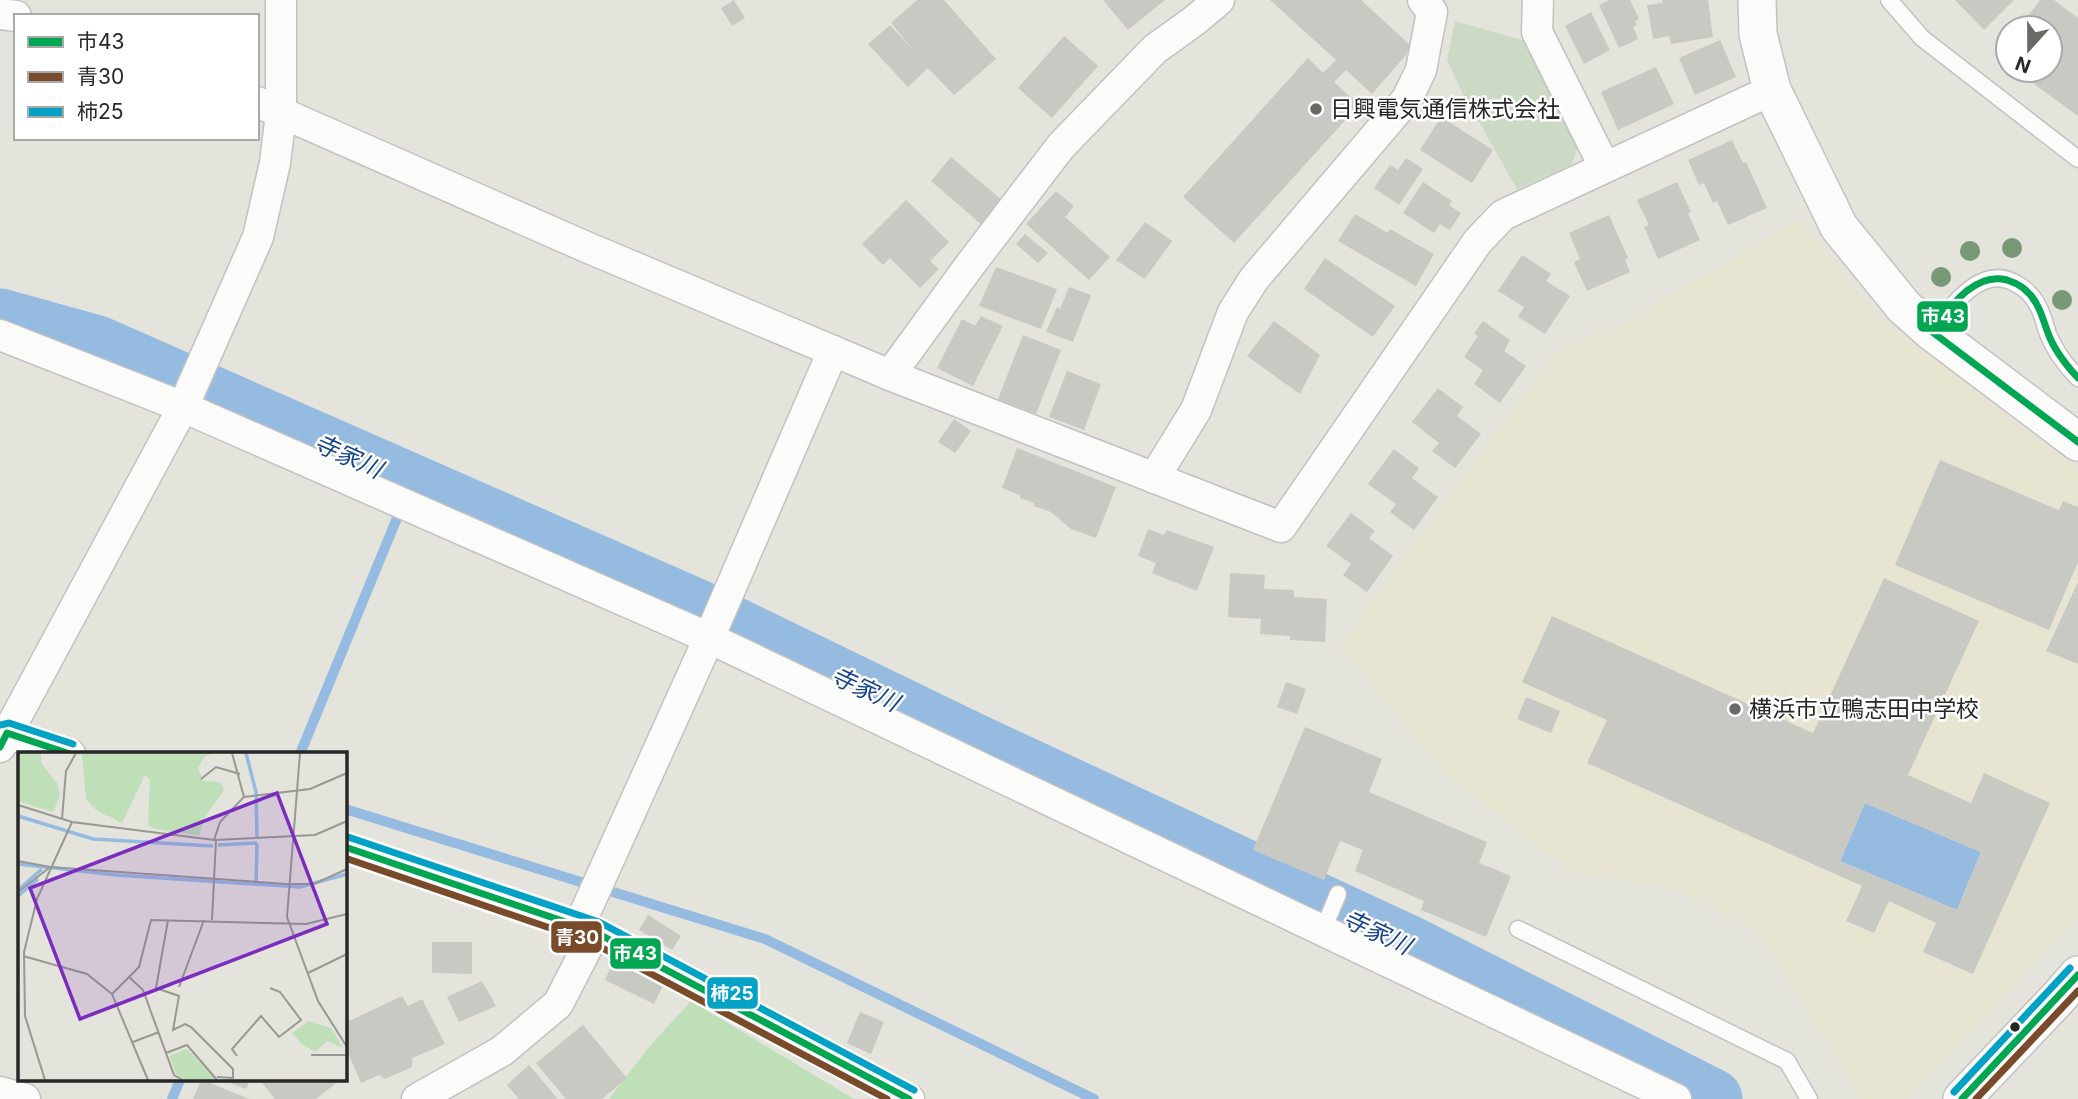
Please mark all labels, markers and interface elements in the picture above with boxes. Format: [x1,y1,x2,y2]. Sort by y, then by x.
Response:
legend [14,14,259,140]
north arrow [1994,14,2064,84]
text: 市43 [77,29,125,54]
text: N [2012,51,2034,78]
text: 青30 [77,64,124,89]
place label: 日興電気通信株式会社 [1330,95,1560,123]
text: 柿25 [77,99,124,124]
marker: 日興電気通信株式会社 [1308,101,1324,117]
line badge: 市43 [1916,300,1969,333]
text: 市43 [1921,305,1965,328]
water label: 寺家川 [309,428,390,485]
water label: 寺家川 [826,661,906,719]
place label: 横浜市立鴨志田中学校 [1749,695,1979,723]
marker: 横浜市立鴨志田中学校 [1727,701,1743,717]
inset map [18,752,346,1082]
water label: 寺家川 [1338,904,1418,962]
line badge: 青30 [550,920,603,954]
text: 青30 [555,926,599,949]
line badge: 市43 [609,937,662,970]
text: 市43 [613,942,657,965]
line badge: 柿25 [706,976,759,1010]
text: 柿25 [710,982,754,1005]
unlabelled marker [2008,1020,2022,1034]

